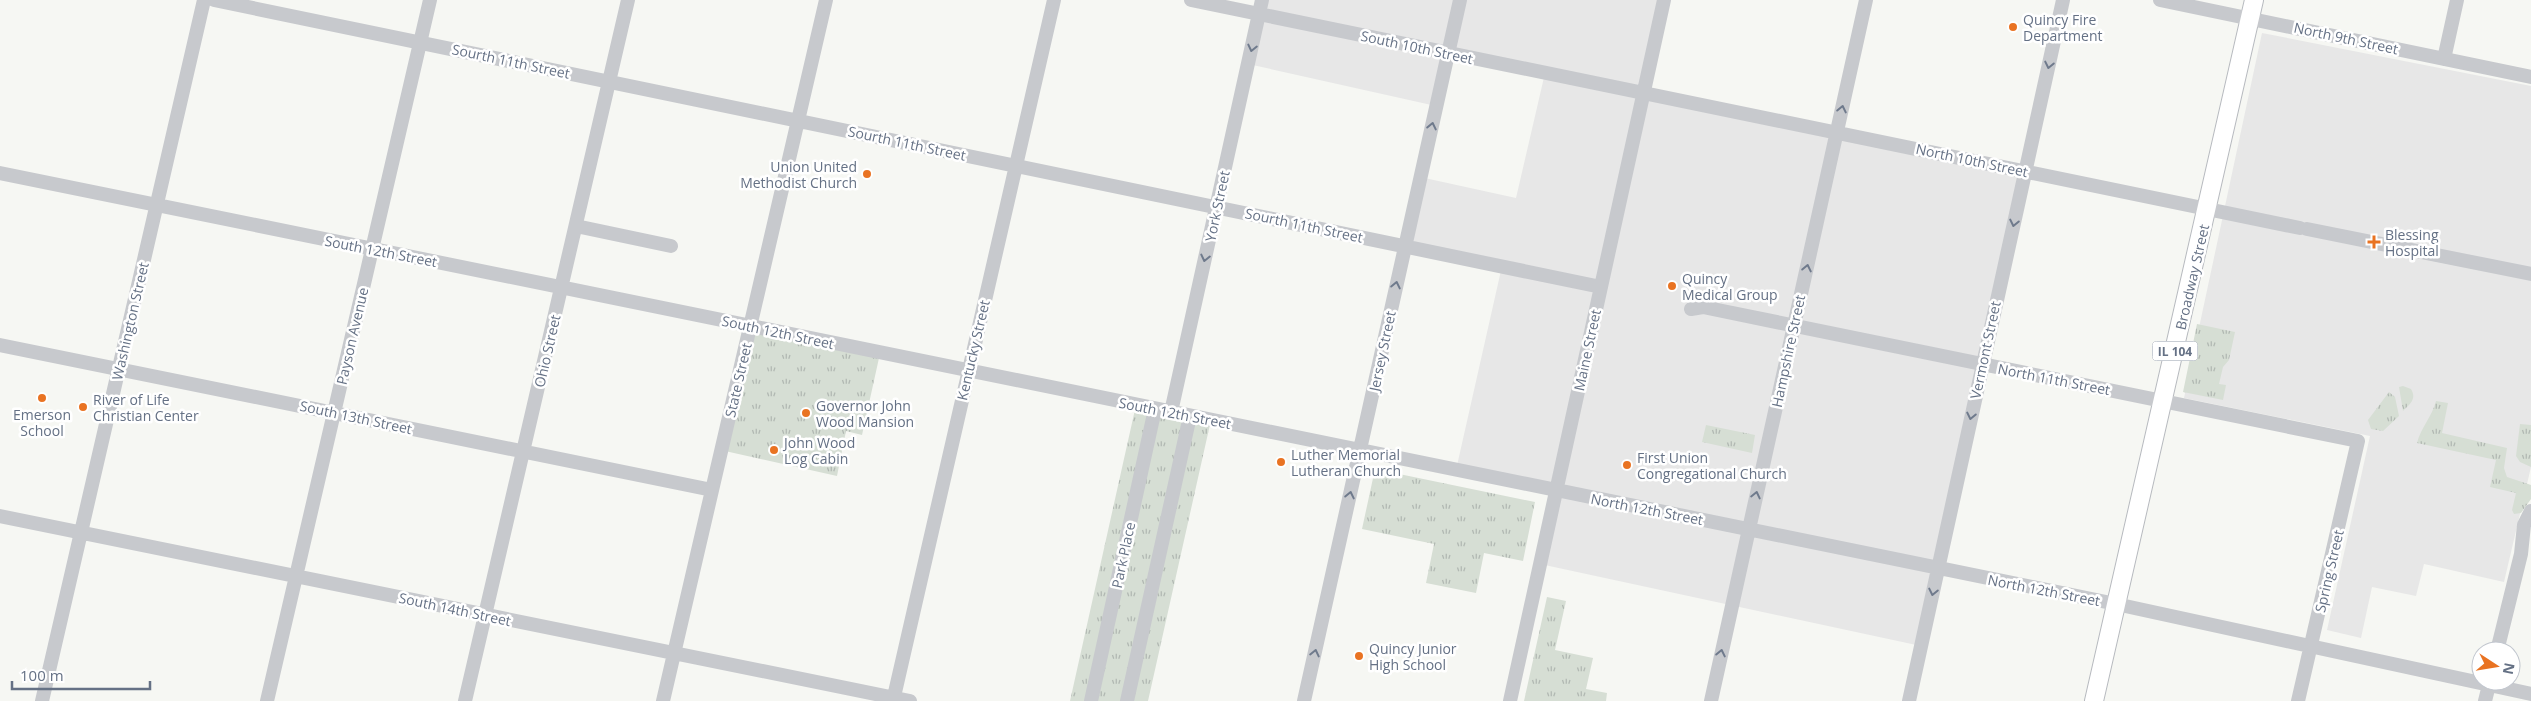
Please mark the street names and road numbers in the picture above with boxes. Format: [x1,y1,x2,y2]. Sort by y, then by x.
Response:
street label: North 9th Street [2292,18,2400,58]
street label: South 10th Street [1359,26,1475,68]
street label: Sourth 11th Street [450,39,572,83]
street label: Sourth 11th Street [846,121,968,165]
street label: North 10th Street [1914,139,2030,181]
street label: York Street [1200,169,1234,243]
street label: Sourth 11th Street [1243,203,1365,247]
street label: Broadway Street [2171,222,2213,332]
street label: South 12th Street [323,231,439,271]
street label: Washington Street [107,260,153,382]
street label: Payson Avenue [332,285,372,387]
street label: Hampshire Street [1767,293,1809,409]
street label: Kentucky Street [952,298,994,402]
street label: Vermont Street [1965,299,2005,401]
street label: Maine Street [1569,307,1605,393]
street label: Jersey Street [1364,309,1400,395]
street label: South 12th Street [720,311,836,353]
street label: Ohio Street [529,313,565,389]
street label: State Street [720,341,756,419]
road number: IL 104 [2152,342,2198,361]
street label: North 11th Street [1996,359,2112,399]
street label: South 12th Street [1117,393,1233,433]
street label: South 13th Street [298,396,414,438]
street label: North 12th Street [1589,489,1705,529]
street label: Park Place [1107,520,1139,590]
street label: Spring Street [2310,528,2348,614]
street label: North 12th Street [1986,570,2102,610]
street label: South 14th Street [397,588,513,630]

